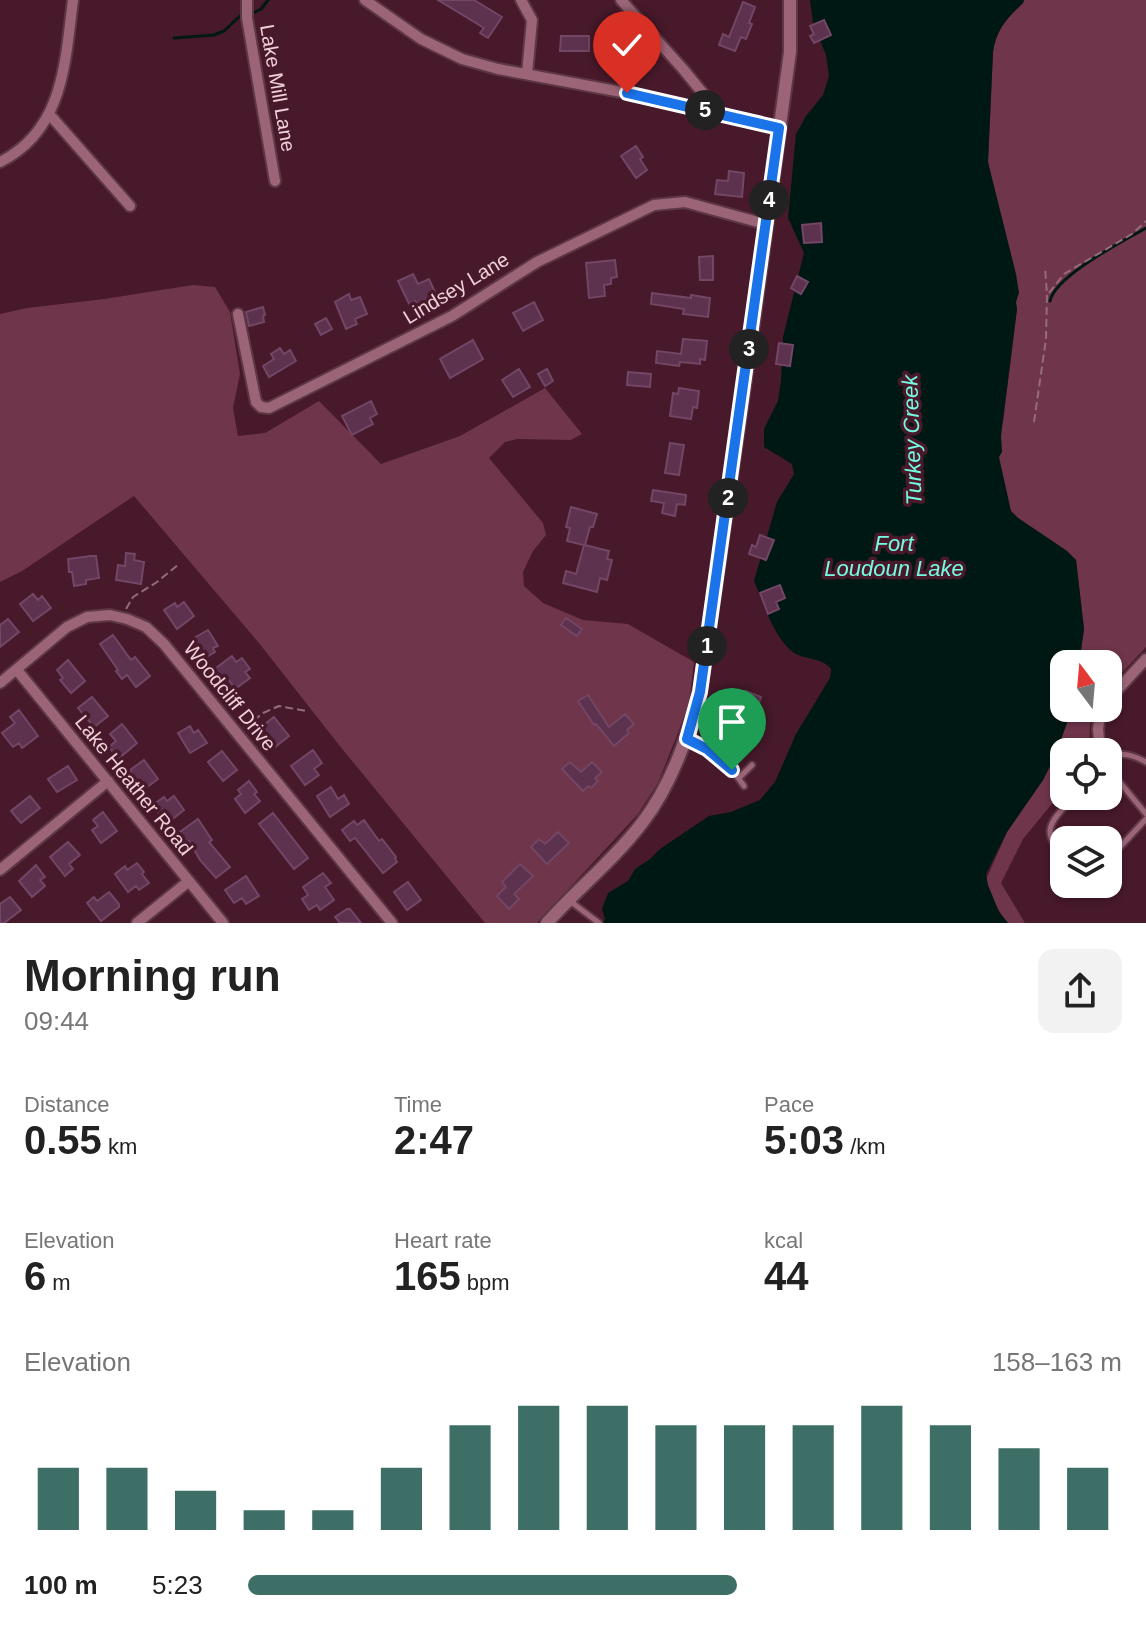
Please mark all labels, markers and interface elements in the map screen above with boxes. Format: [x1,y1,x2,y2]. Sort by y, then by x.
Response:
pin [593,11,661,93]
street label: Lake Mill Lane [256,23,300,153]
icon: check [605,23,649,67]
pin: 5 [685,90,725,130]
text: 5 [699,97,711,122]
pin: 4 [749,180,789,220]
text: 4 [763,187,775,212]
street label: Lindsey Lane [399,248,513,328]
pin: 3 [729,329,769,369]
text: 3 [743,336,755,361]
water label: Turkey Creek [897,373,927,506]
pin: 2 [708,478,748,518]
text: 2 [722,485,734,510]
water label: Fort Loudoun Lake [824,531,964,581]
pin: 1 [687,626,727,666]
text: 1 [701,633,713,658]
street label: Woodcliff Drive [179,637,281,755]
north arrow [1050,650,1122,722]
map controls [1050,650,1122,898]
pin [698,688,766,770]
icon: arrive [710,700,754,744]
street label: Lake Heather Road [71,711,197,859]
button: locate [1050,738,1122,810]
button: layers [1050,826,1122,898]
button: share [1038,949,1122,1033]
text: Morning run [24,951,281,1000]
text: 09:44 [24,1006,89,1036]
text: Distance [24,1092,110,1117]
text: Time [394,1092,442,1117]
text: Pace [764,1092,814,1117]
text: 0.55 [24,1118,102,1162]
text: 2:47 [394,1118,474,1162]
text: 5:03 [764,1118,844,1162]
text: km [102,1134,137,1159]
text: /km [844,1134,886,1159]
text: Elevation [24,1228,115,1253]
text: Heart rate [394,1228,492,1253]
text: kcal [764,1228,803,1253]
text: 6 [24,1254,46,1298]
text: 165 [394,1254,461,1298]
text: 44 [764,1254,809,1298]
text: m [46,1270,71,1295]
text: bpm [461,1270,510,1295]
text: Elevation [24,1347,131,1377]
text: 158–163 m [992,1347,1122,1377]
text: 100 m [24,1570,98,1600]
text: 5:23 [152,1570,203,1600]

